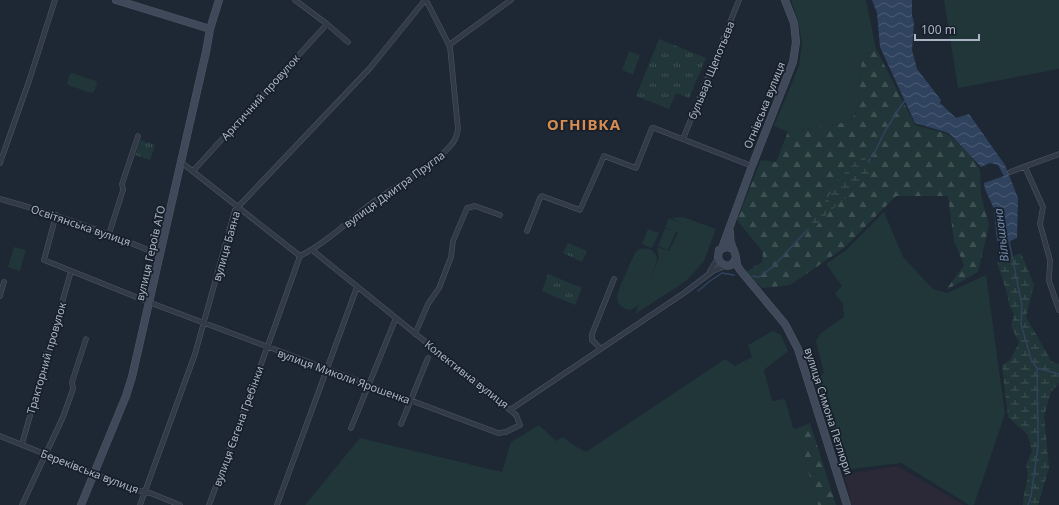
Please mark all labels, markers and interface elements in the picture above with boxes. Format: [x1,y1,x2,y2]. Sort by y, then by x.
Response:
scale bar [915,16,979,42]
street label: бульвар Щепотьєва [684,19,738,121]
text: 100 m [921,21,956,38]
street label: Арктичний провулок [217,51,303,143]
street label: Огнівська вулиця [740,59,788,151]
district label: ОГНІВКА [547,114,621,134]
street label: вулиця Дмитра Пругла [340,147,448,231]
street label: Освітянська вулиця [29,201,133,249]
street label: вулиця Героїв АТО [132,204,168,302]
water label: Вільшана [989,207,1013,263]
street label: вулиця Баяна [209,209,243,283]
street label: Тракторний провулок [23,300,69,416]
street label: Колективна вулиця [422,336,512,412]
street label: вулиця Миколи Ярошенка [276,345,412,407]
street label: вулиця Симона Петлюри [801,346,857,476]
street label: вулиця Євгена Гребінки [209,364,267,488]
street label: Береківська вулиця [39,445,141,497]

